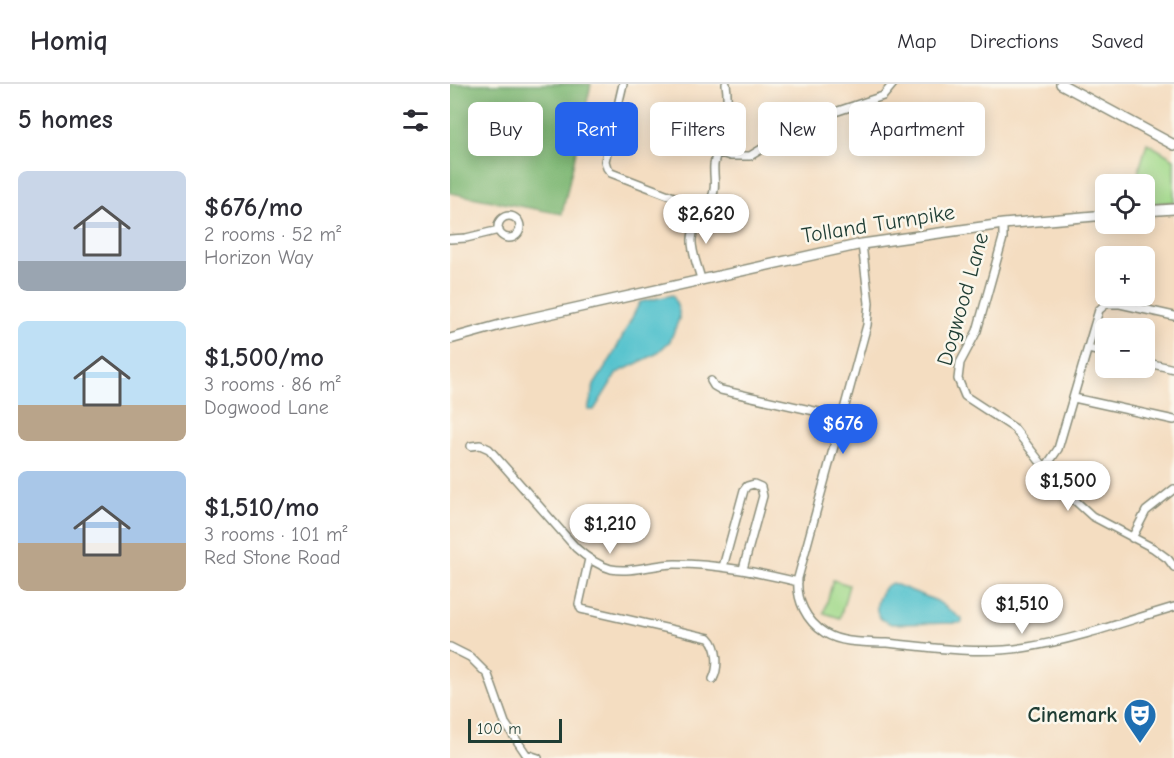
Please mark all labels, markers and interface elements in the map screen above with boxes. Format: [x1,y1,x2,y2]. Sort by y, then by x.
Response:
text: Homiq [30,25,108,57]
text: Map [897,29,937,53]
text: Directions [970,29,1059,53]
text: Saved [1092,29,1144,53]
chip: Buy [468,102,543,156]
chip: Rent [555,102,638,156]
chip: Filters [650,102,746,156]
chip: New [758,102,837,156]
chip: Apartment [849,102,985,156]
icon: filters [399,104,432,137]
text: 5 homes [18,105,113,135]
map controls [1095,174,1155,378]
button: locate [1095,174,1155,234]
text: $676/mo [204,193,303,223]
pin: $2,620 [657,194,755,245]
icon: home [66,195,138,267]
street label: Tolland Turnpike [800,199,956,249]
text: $2,620 [677,202,735,225]
text: 2 rooms · 52 m² [204,223,341,246]
street label: Dogwood Lane [932,229,994,369]
text: Horizon Way [204,246,313,269]
button: + [1095,246,1155,306]
button: − [1095,318,1155,378]
text: $1,500/mo [204,343,324,373]
icon: home [66,345,138,417]
text: 3 rooms · 86 m² [204,373,341,396]
text: Dogwood Lane [204,396,329,419]
pin: $676 [807,404,879,455]
text: $676 [822,412,864,435]
pin: $1,500 [1019,461,1117,512]
text: $1,500 [1039,469,1097,492]
text: $1,510/mo [204,493,319,523]
icon: home [66,495,138,567]
pin: $1,210 [561,504,659,555]
text: $1,210 [584,512,636,535]
text: 3 rooms · 101 m² [204,523,348,546]
text: Red Stone Road [204,546,341,569]
pin: $1,510 [973,584,1071,635]
text: $1,510 [995,592,1049,615]
theatre icon: Cinemark [1122,697,1158,744]
place label: Cinemark [1027,702,1117,728]
scale bar [468,716,562,744]
text: 100 m [477,720,521,738]

